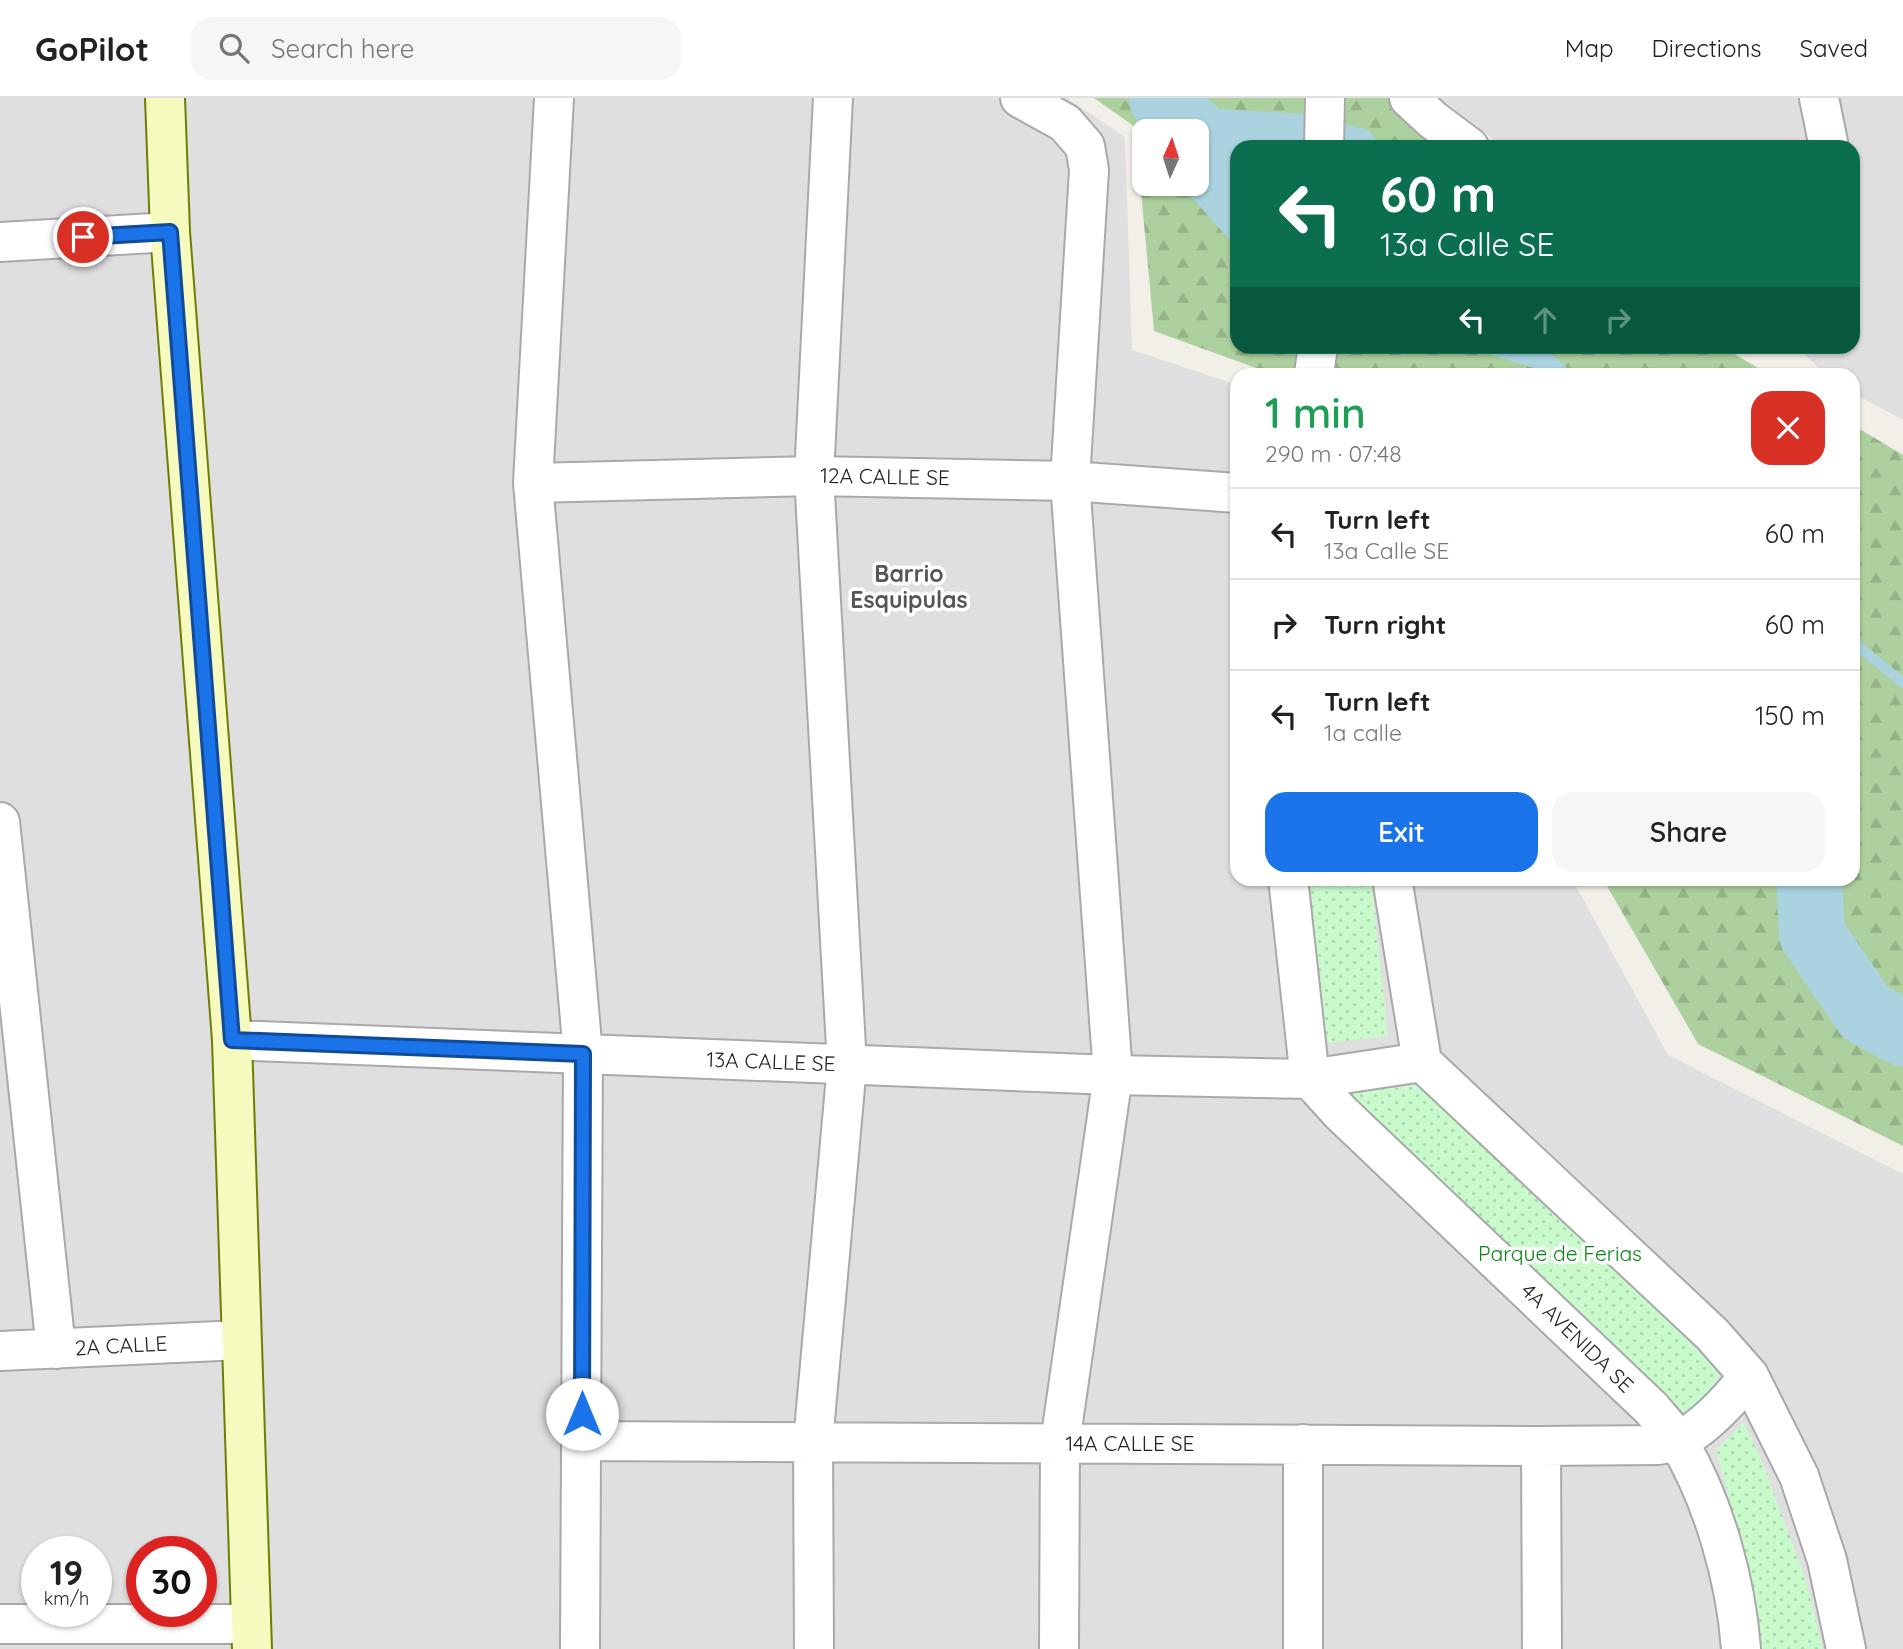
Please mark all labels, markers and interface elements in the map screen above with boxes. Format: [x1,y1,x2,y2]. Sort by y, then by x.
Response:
search box [191,17,681,80]
text: GoPilot [35,28,149,69]
icon: search [215,29,253,67]
text: Search here [271,32,414,65]
text: Map [1565,33,1614,63]
text: Directions [1652,33,1762,63]
text: Saved [1800,33,1868,63]
north arrow [1132,119,1209,196]
map controls [1132,119,1209,196]
text: 60 m [1380,163,1496,224]
icon: left [1265,168,1356,259]
pin [53,207,113,267]
icon: arrive [64,218,102,256]
text: 13a Calle SE [1380,224,1554,264]
icon: left [1453,301,1491,339]
icon: ahead [1526,301,1564,339]
icon: right [1599,301,1637,339]
text: 1 min [1265,386,1366,439]
button: close [1751,391,1825,465]
text: 290 m · 07:48 [1265,439,1402,468]
street label: 12A CALLE SE [820,462,950,490]
text: Turn left [1324,503,1431,536]
icon: left [1265,515,1303,553]
text: 60 m [1765,517,1825,550]
text: 13a Calle SE [1324,536,1449,565]
district label: Barrio Esquipulas [850,559,968,614]
icon: right [1265,606,1303,644]
text: Turn right [1324,608,1446,641]
text: 60 m [1765,608,1825,641]
text: Turn left [1324,685,1431,718]
icon: left [1265,697,1303,735]
text: 150 m [1755,699,1825,732]
text: 1a calle [1324,718,1402,747]
button: Exit [1265,792,1538,872]
button: Share [1552,792,1825,872]
street label: 13A CALLE SE [706,1046,836,1076]
park label: Parque de Ferias [1478,1240,1642,1266]
street label: 4A AVENIDA SE [1516,1277,1639,1398]
street label: 2A CALLE [74,1330,168,1360]
position arrow [545,1377,619,1451]
street label: 14A CALLE SE [1066,1430,1194,1456]
speed limit sign: 30 [126,1536,217,1627]
text: 19 [50,1550,83,1594]
text: km/h [44,1587,89,1610]

